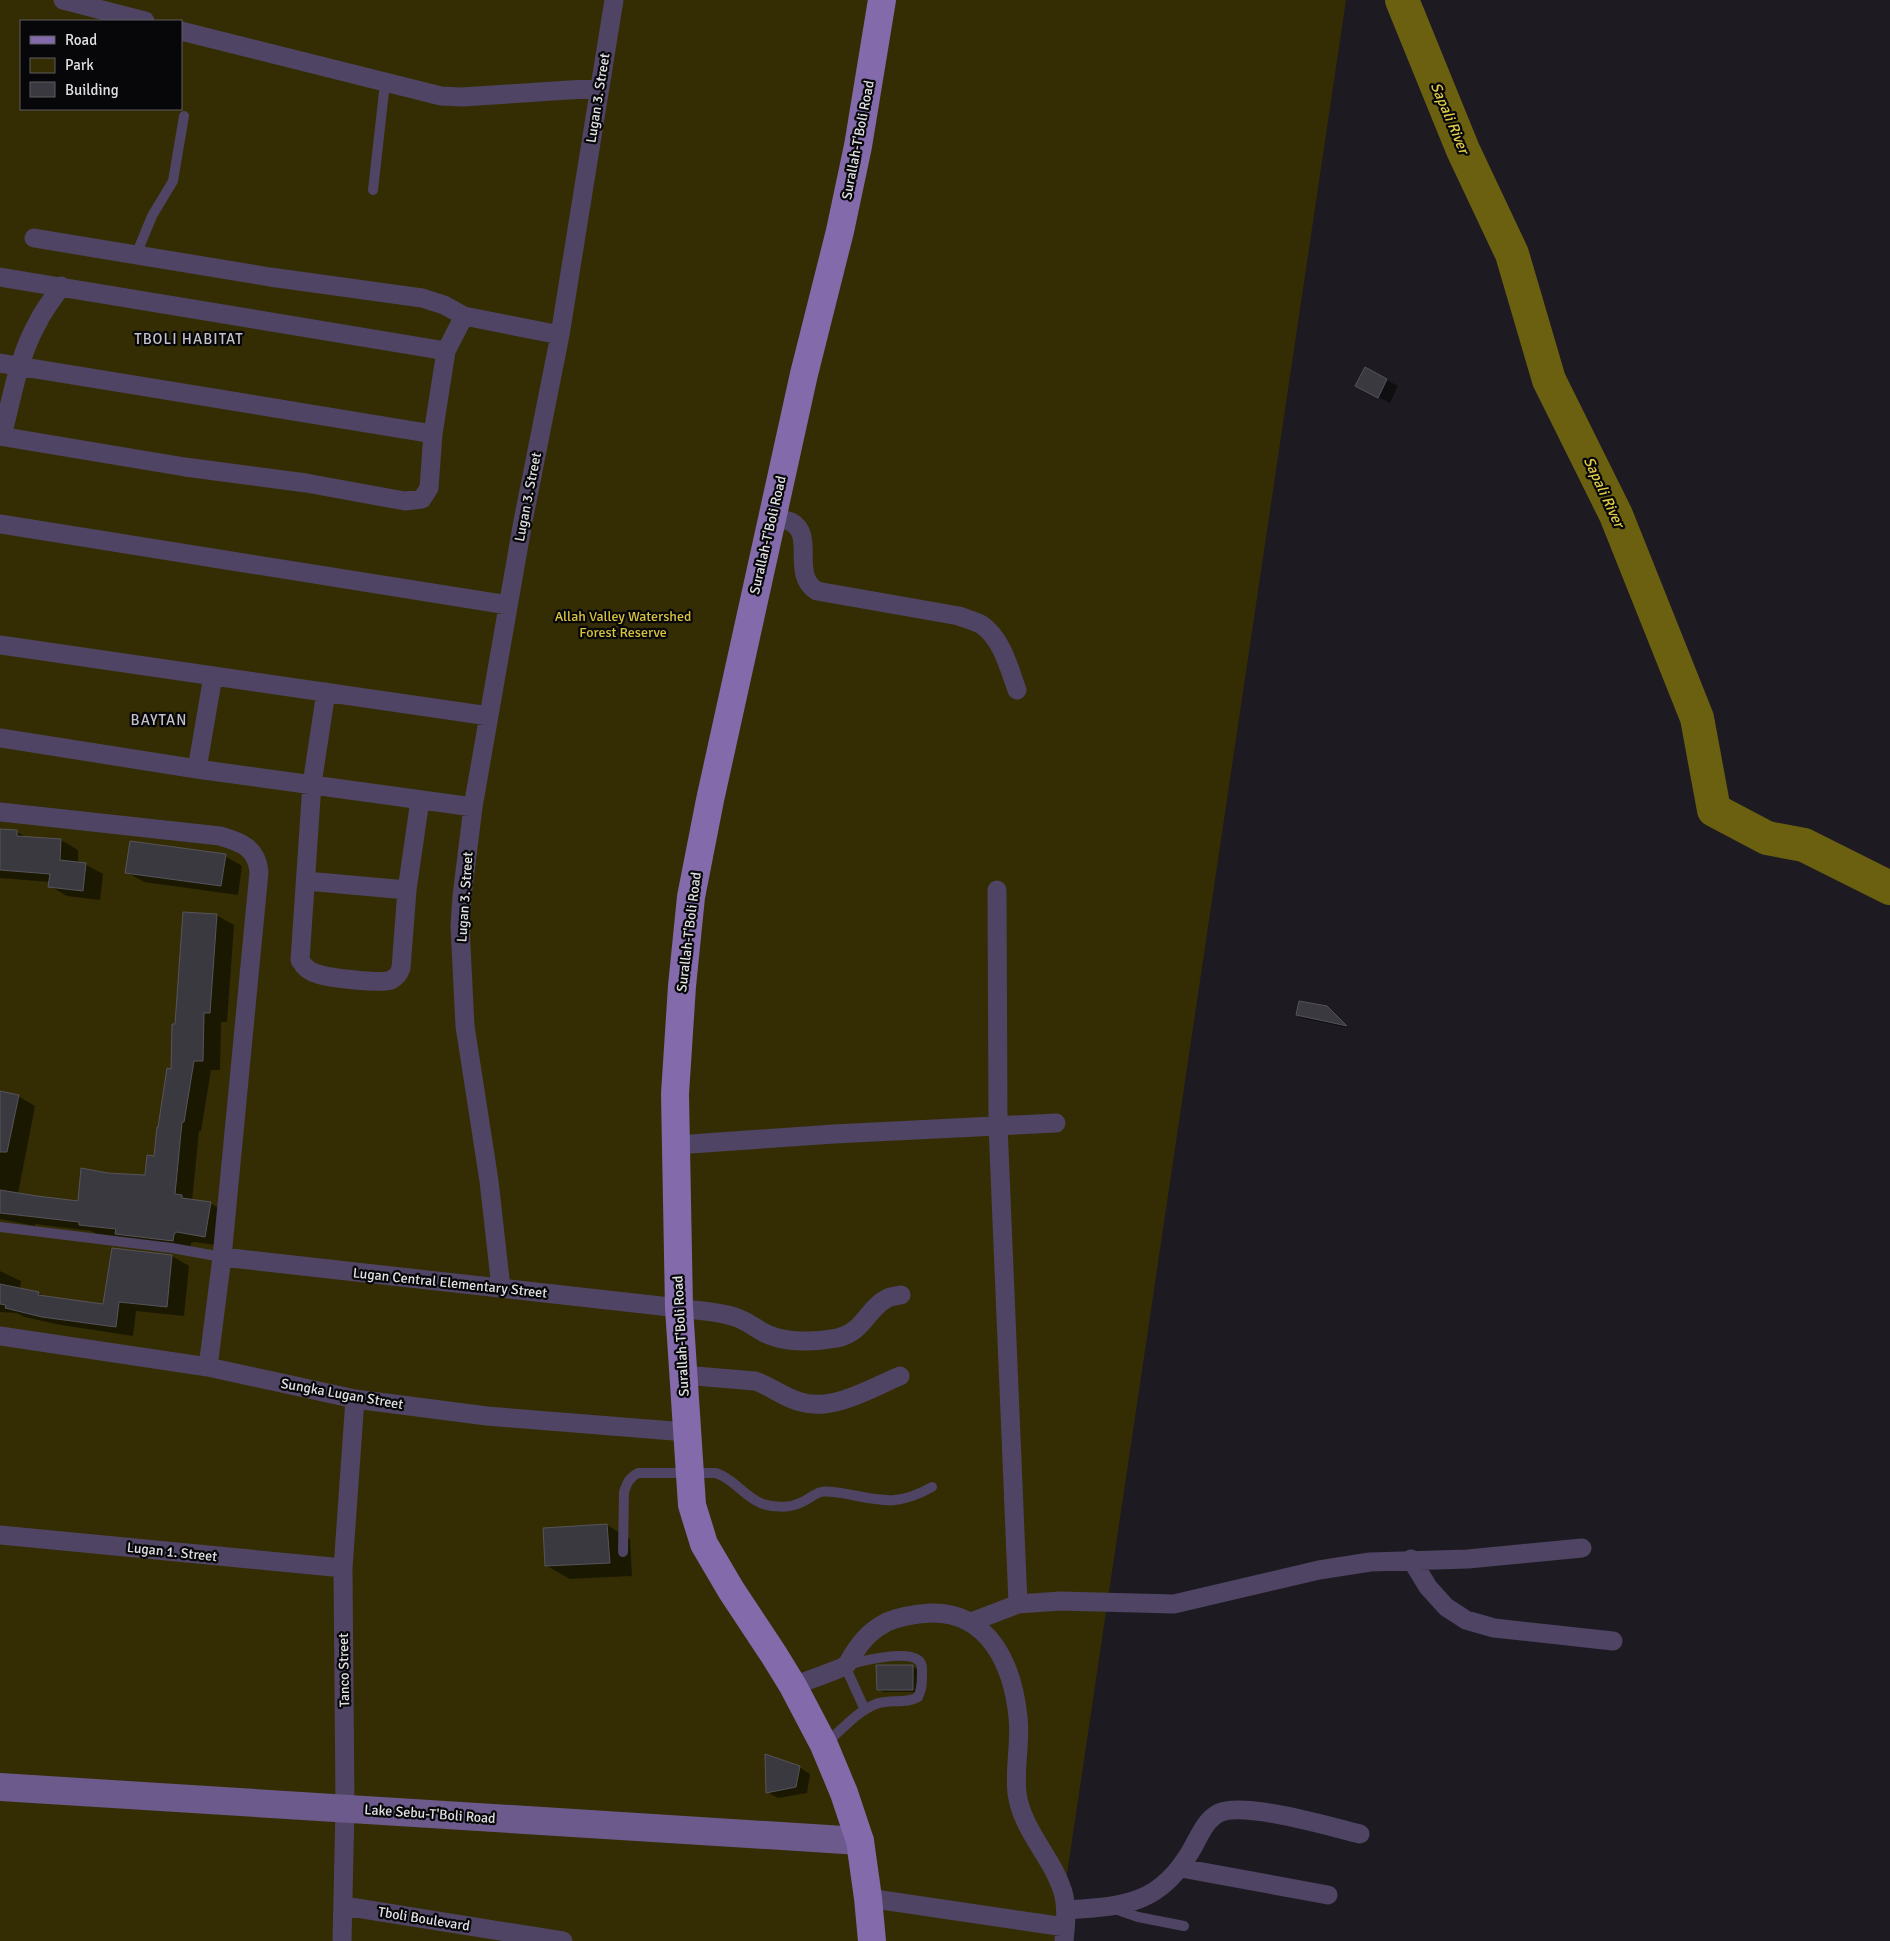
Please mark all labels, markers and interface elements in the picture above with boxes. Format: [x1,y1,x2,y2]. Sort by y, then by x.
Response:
legend [20,20,182,110]
text: Road [65,31,97,49]
street label: Lugan 3. Street [583,52,613,144]
text: Park [65,56,94,74]
street label: Surallah-T'Boli Road [838,79,878,201]
water label: Sapali River [1427,80,1474,159]
text: Building [65,81,119,99]
district label: TBOLI HABITAT [134,330,244,348]
street label: Lugan 3. Street [511,451,545,543]
water label: Sapali River [1580,454,1629,532]
street label: Surallah-T'Boli Road [746,474,790,596]
park label: Allah Valley Watershed Forest Reserve [555,608,691,641]
district label: BAYTAN [131,711,187,729]
street label: Lugan 3. Street [453,851,477,943]
street label: Surallah-T'Boli Road [673,871,705,993]
street label: Lugan Central Elementary Street [352,1264,548,1302]
street label: Surallah-T'Boli Road [669,1275,693,1397]
street label: Sungka Lugan Street [279,1375,405,1413]
street label: Lugan 1. Street [126,1539,218,1565]
street label: Tanco Street [335,1633,353,1707]
street label: Lake Sebu-T'Boli Road [364,1801,496,1827]
street label: Tboli Boulevard [377,1903,471,1935]

